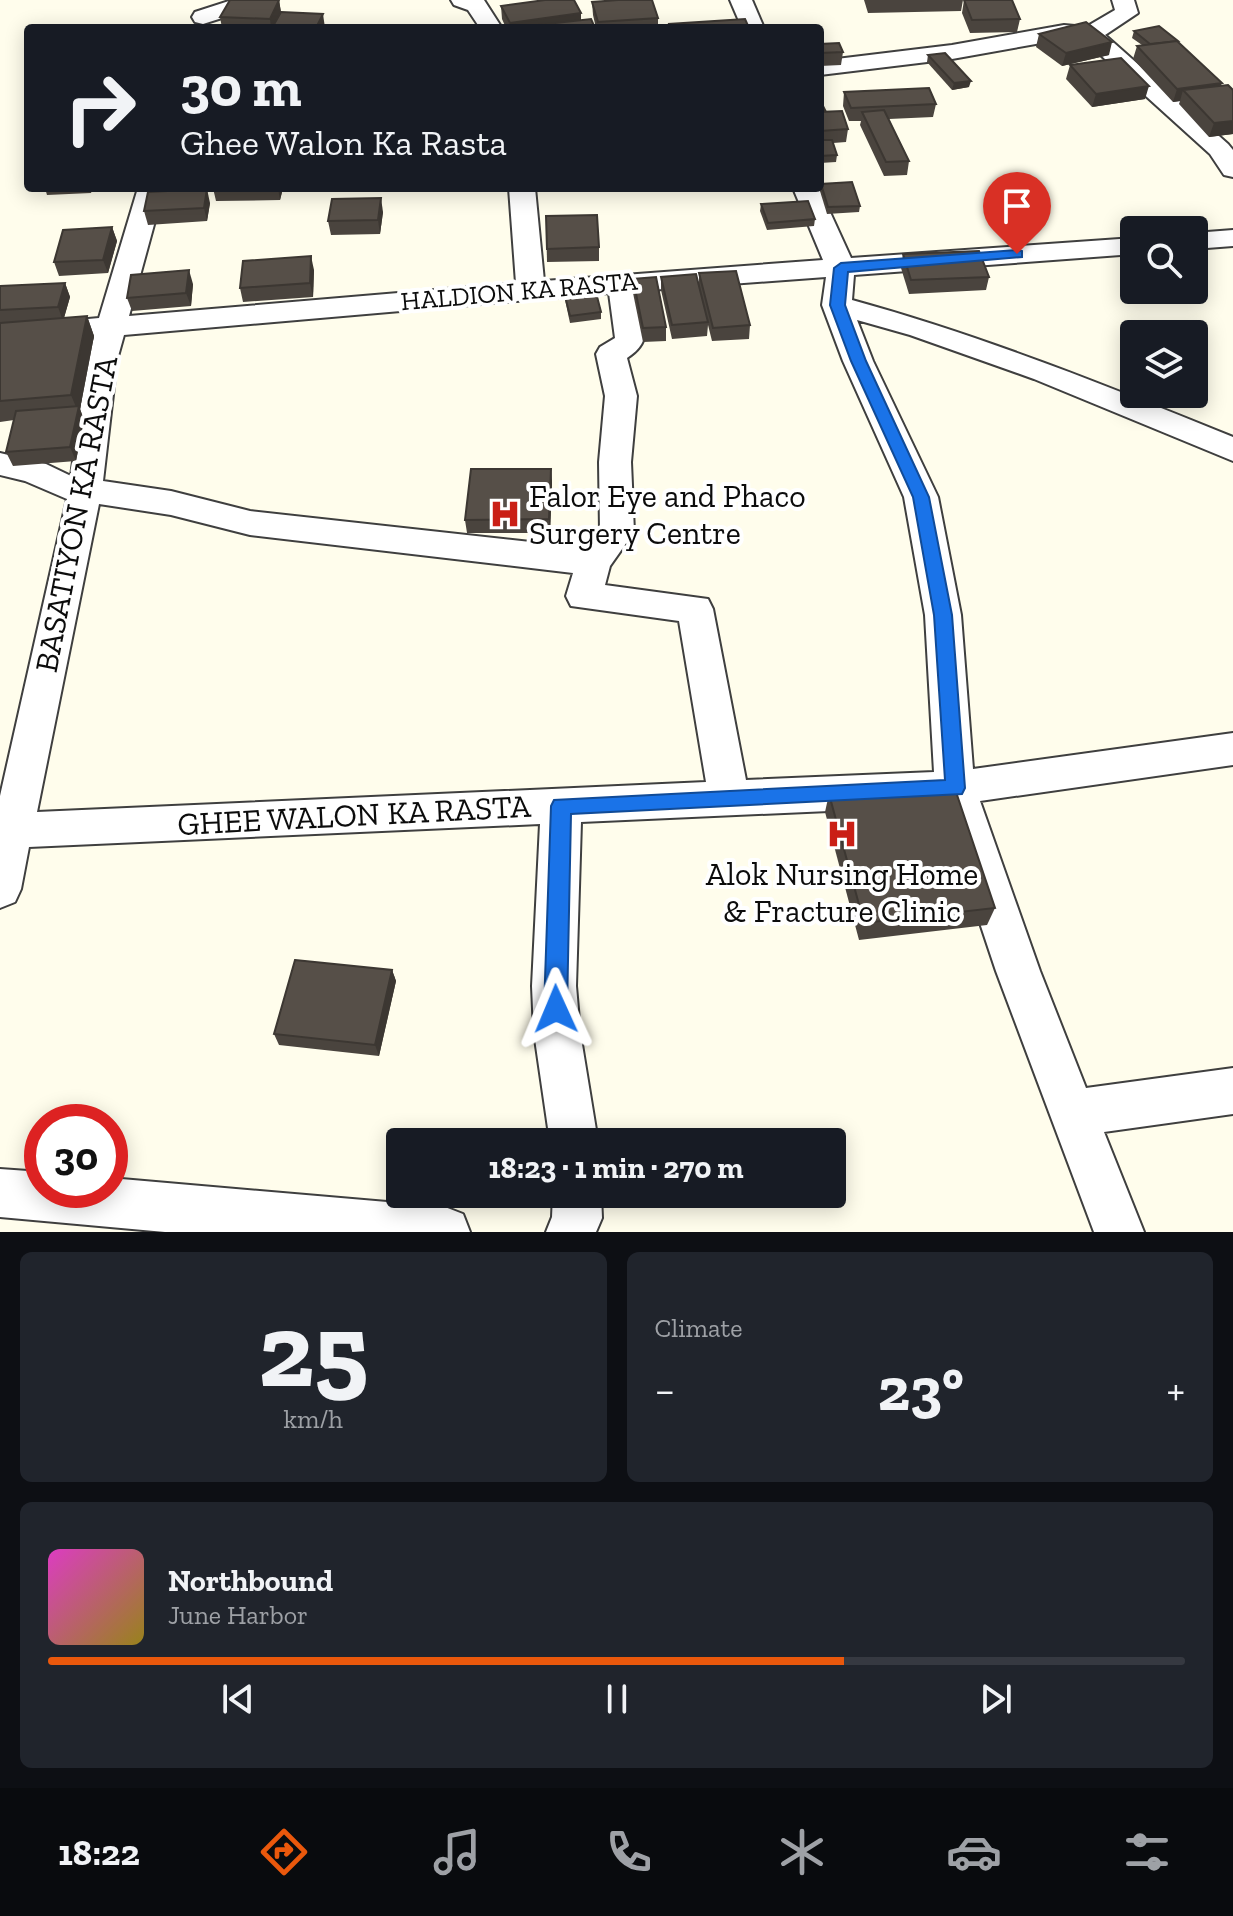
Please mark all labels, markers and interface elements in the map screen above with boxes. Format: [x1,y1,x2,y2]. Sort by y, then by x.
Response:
text: 30 m [180,53,302,120]
icon: right [48,56,152,160]
text: Ghee Walon Ka Rasta [180,121,507,164]
pin [983,172,1051,254]
icon: arrive [995,184,1039,228]
map controls [1120,216,1208,408]
button: search [1120,216,1208,304]
street label: HALDION KA RASTA [399,265,640,317]
button: layers [1120,320,1208,408]
street label: BASATIYON KA RASTA [27,353,125,675]
place label: Falor Eye and Phaco Surgery Centre [529,477,806,552]
hospital icon: Falor Eye and Phaco Surgery Centre [488,497,522,531]
street label: GHEE WALON KA RASTA [176,787,532,843]
hospital icon: Alok Nursing Home & Fracture Clinic [825,817,859,851]
place label: Alok Nursing Home & Fracture Clinic [706,855,978,930]
position arrow [514,967,598,1051]
speed limit sign: 30 [24,1104,128,1208]
text: 18:23 · 1 min · 270 m [489,1150,743,1186]
text: 25 [258,1288,368,1413]
text: Climate [655,1312,742,1344]
text: 23° [878,1353,964,1425]
text: − [655,1363,675,1416]
text: + [1166,1363,1185,1416]
text: km/h [284,1403,343,1435]
text: Northbound [168,1563,333,1599]
text: June Harbor [168,1599,308,1631]
icon: previous [216,1677,260,1721]
icon: pause [595,1677,639,1721]
icon: next [974,1677,1018,1721]
icon: directions [256,1824,312,1880]
icon: music [429,1824,485,1880]
icon: phone [601,1824,657,1880]
icon: climate [774,1824,830,1880]
icon: car [946,1824,1002,1880]
icon: filters [1119,1824,1175,1880]
text: 18:22 [58,1831,140,1874]

